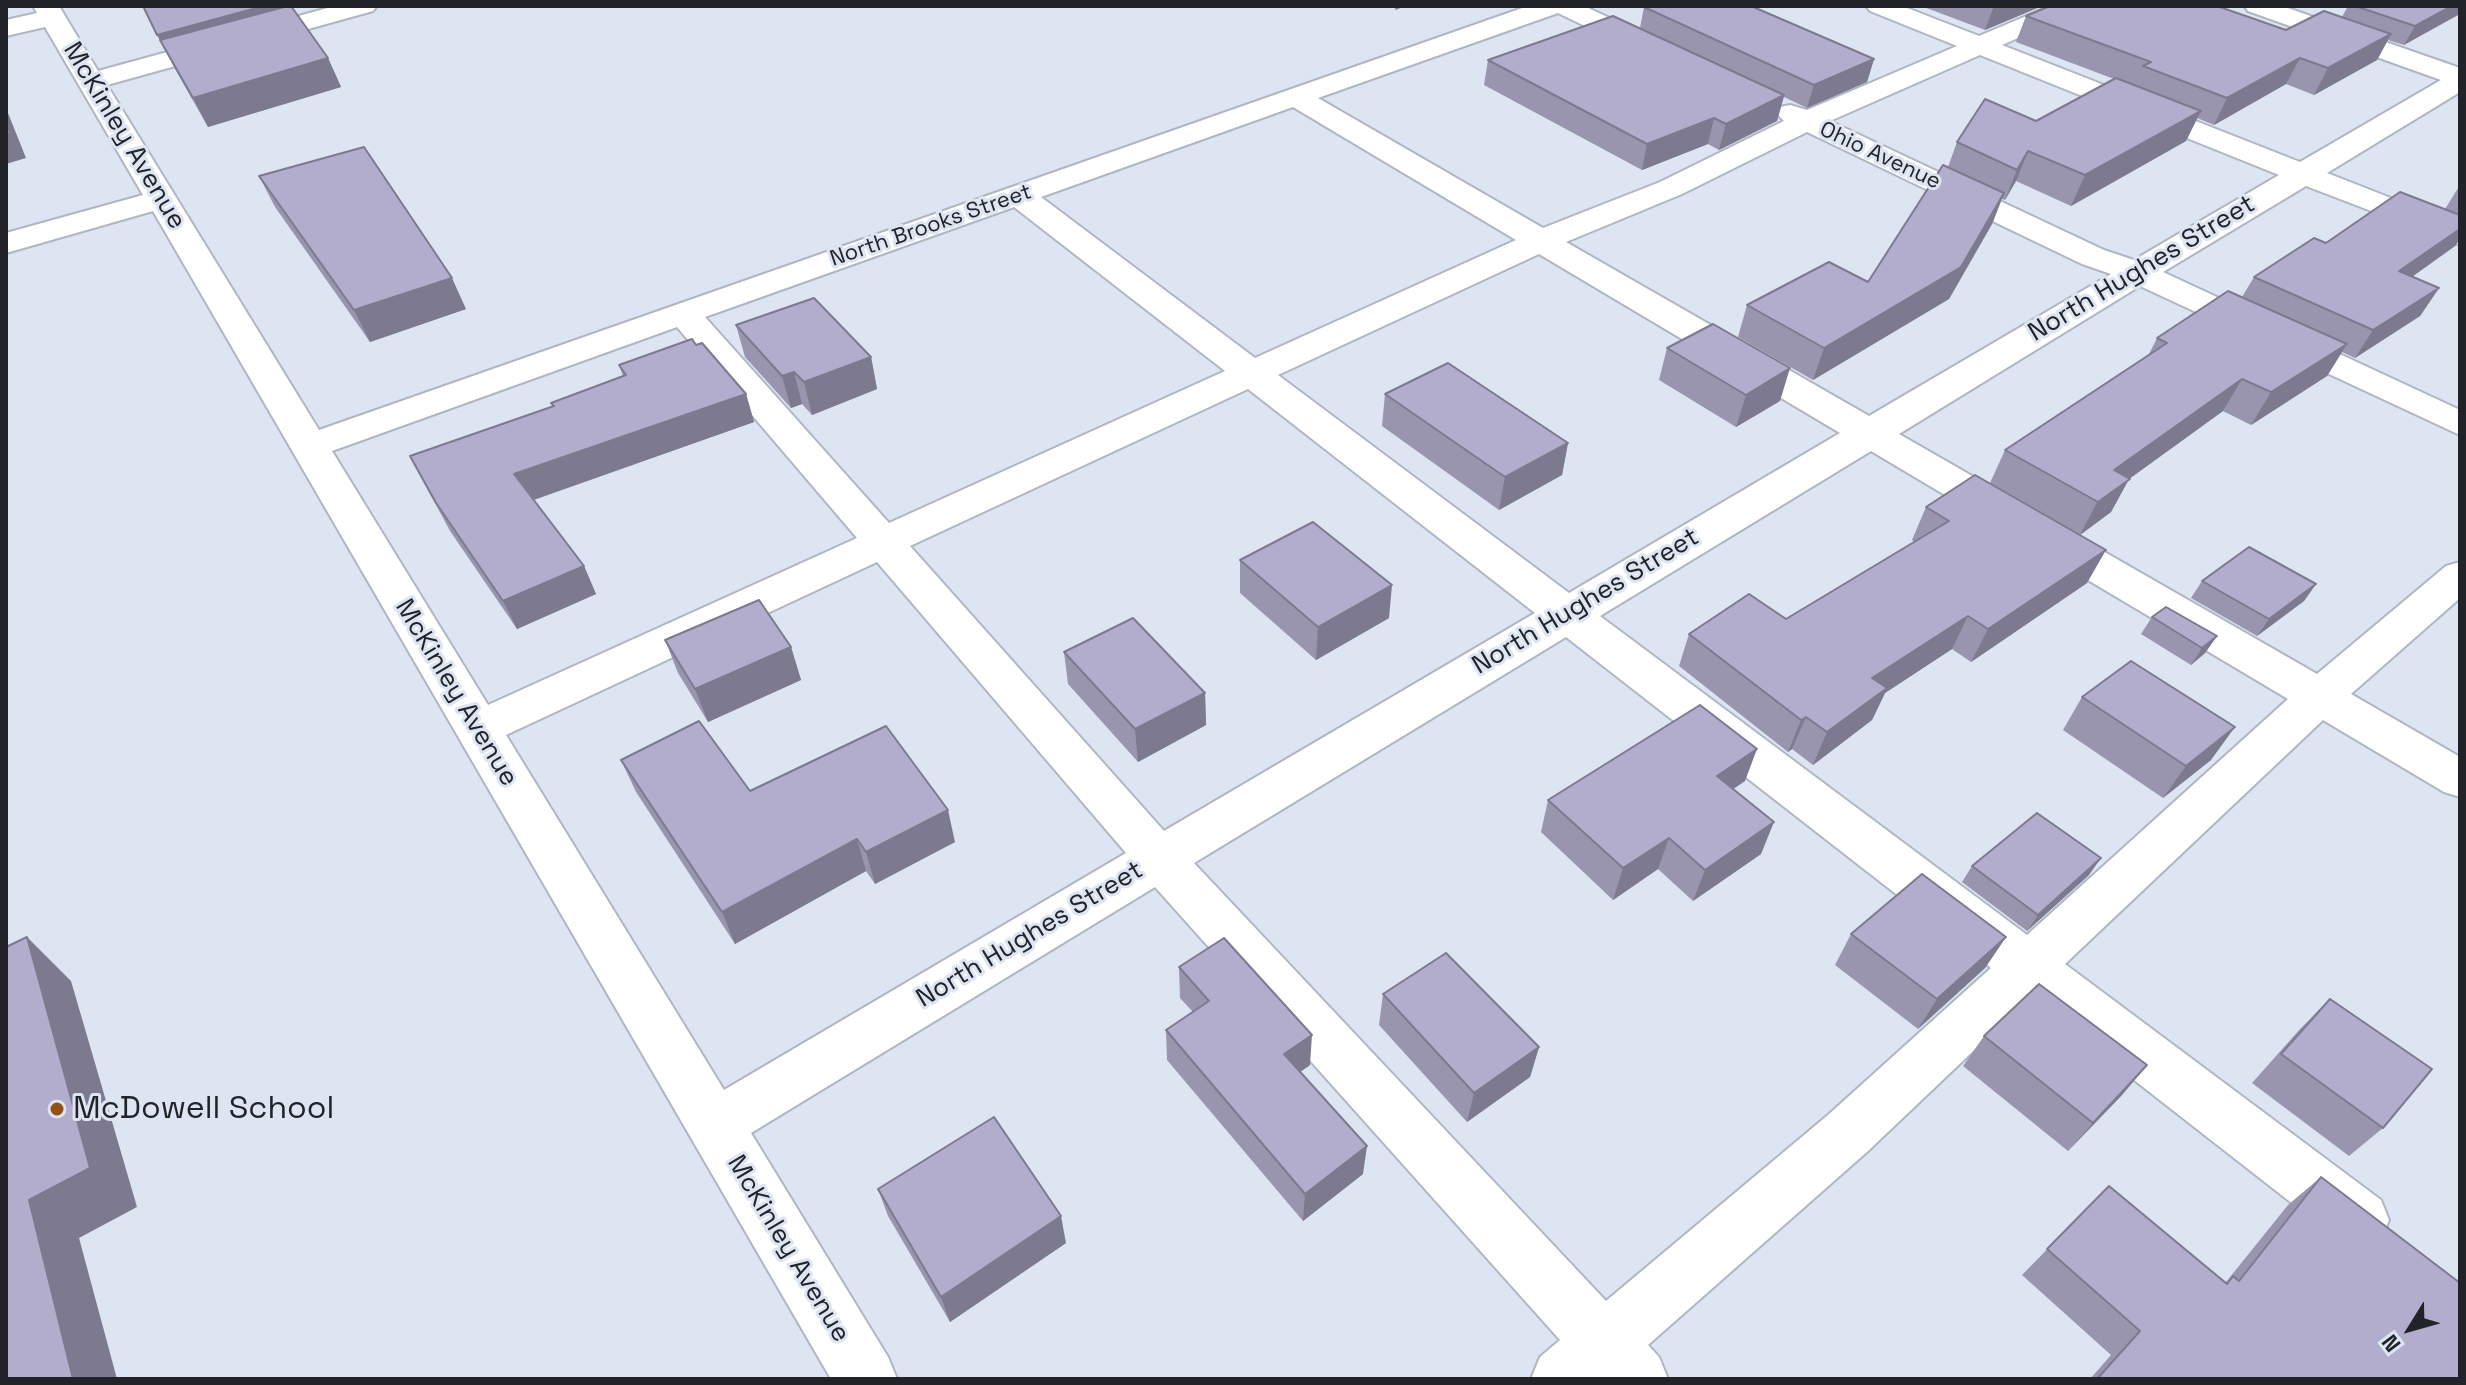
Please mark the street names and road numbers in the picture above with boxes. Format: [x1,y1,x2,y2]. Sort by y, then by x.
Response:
street label: McKinley Avenue [56,37,192,235]
street label: Ohio Avenue [1815,116,1945,196]
street label: North Brooks Street [827,179,1035,273]
street label: North Hughes Street [2023,189,2261,349]
street label: North Hughes Street [1467,522,1705,682]
street label: McKinley Avenue [388,594,524,792]
street label: North Hughes Street [911,855,1149,1015]
street label: McKinley Avenue [720,1150,856,1348]

